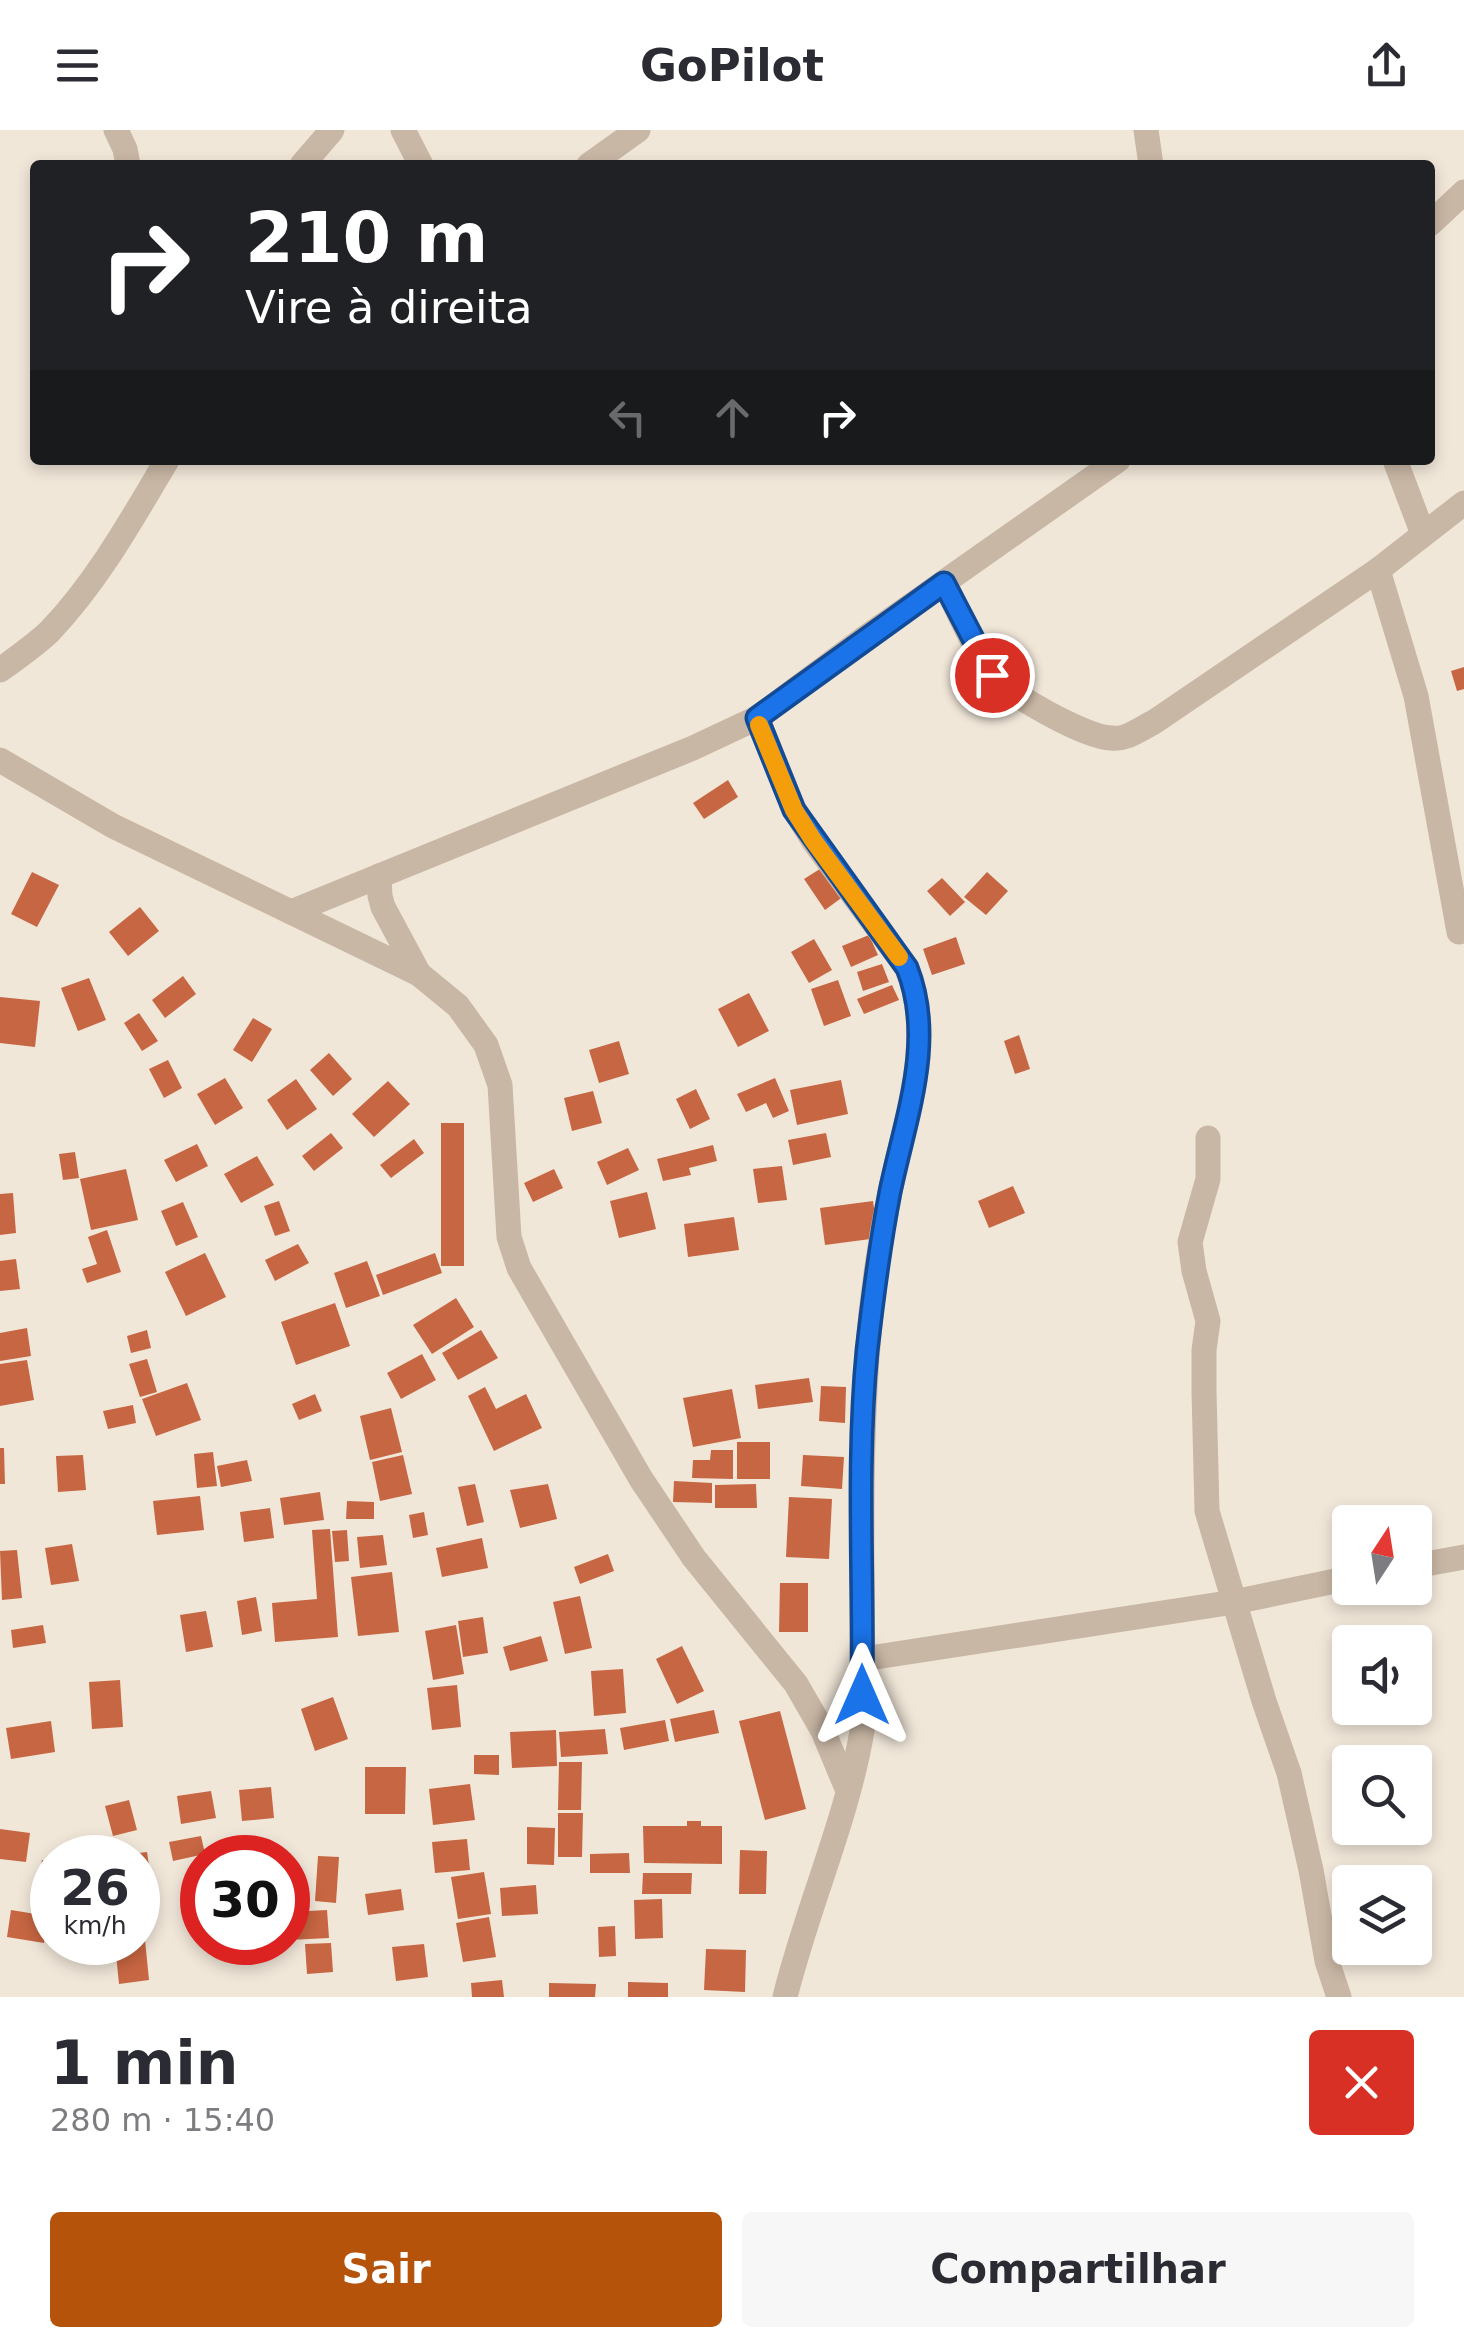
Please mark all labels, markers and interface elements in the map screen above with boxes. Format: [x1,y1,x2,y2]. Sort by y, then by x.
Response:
icon: menu [50,38,105,93]
icon: share [1359,38,1414,93]
text: GoPilot [640,39,824,92]
text: 210 m [245,197,488,279]
icon: right [80,200,210,330]
text: Vire à direita [245,281,533,334]
icon: left [600,390,655,445]
icon: ahead [705,390,760,445]
icon: right [810,390,865,445]
pin [950,633,1035,718]
icon: arrive [965,648,1020,703]
north arrow [1332,1505,1432,1605]
map controls [1332,1505,1432,1965]
button: sound [1332,1625,1432,1725]
position arrow [810,1643,914,1747]
button: search [1332,1745,1432,1845]
speed limit sign: 30 [180,1835,310,1965]
text: 26 [60,1859,130,1917]
button: layers [1332,1865,1432,1965]
text: km/h [63,1911,127,1940]
text: 1 min [50,2028,238,2098]
button: close [1309,2030,1414,2135]
text: 280 m · 15:40 [50,2101,275,2139]
button: Sair [50,2212,722,2327]
button: Compartilhar [742,2212,1414,2327]

